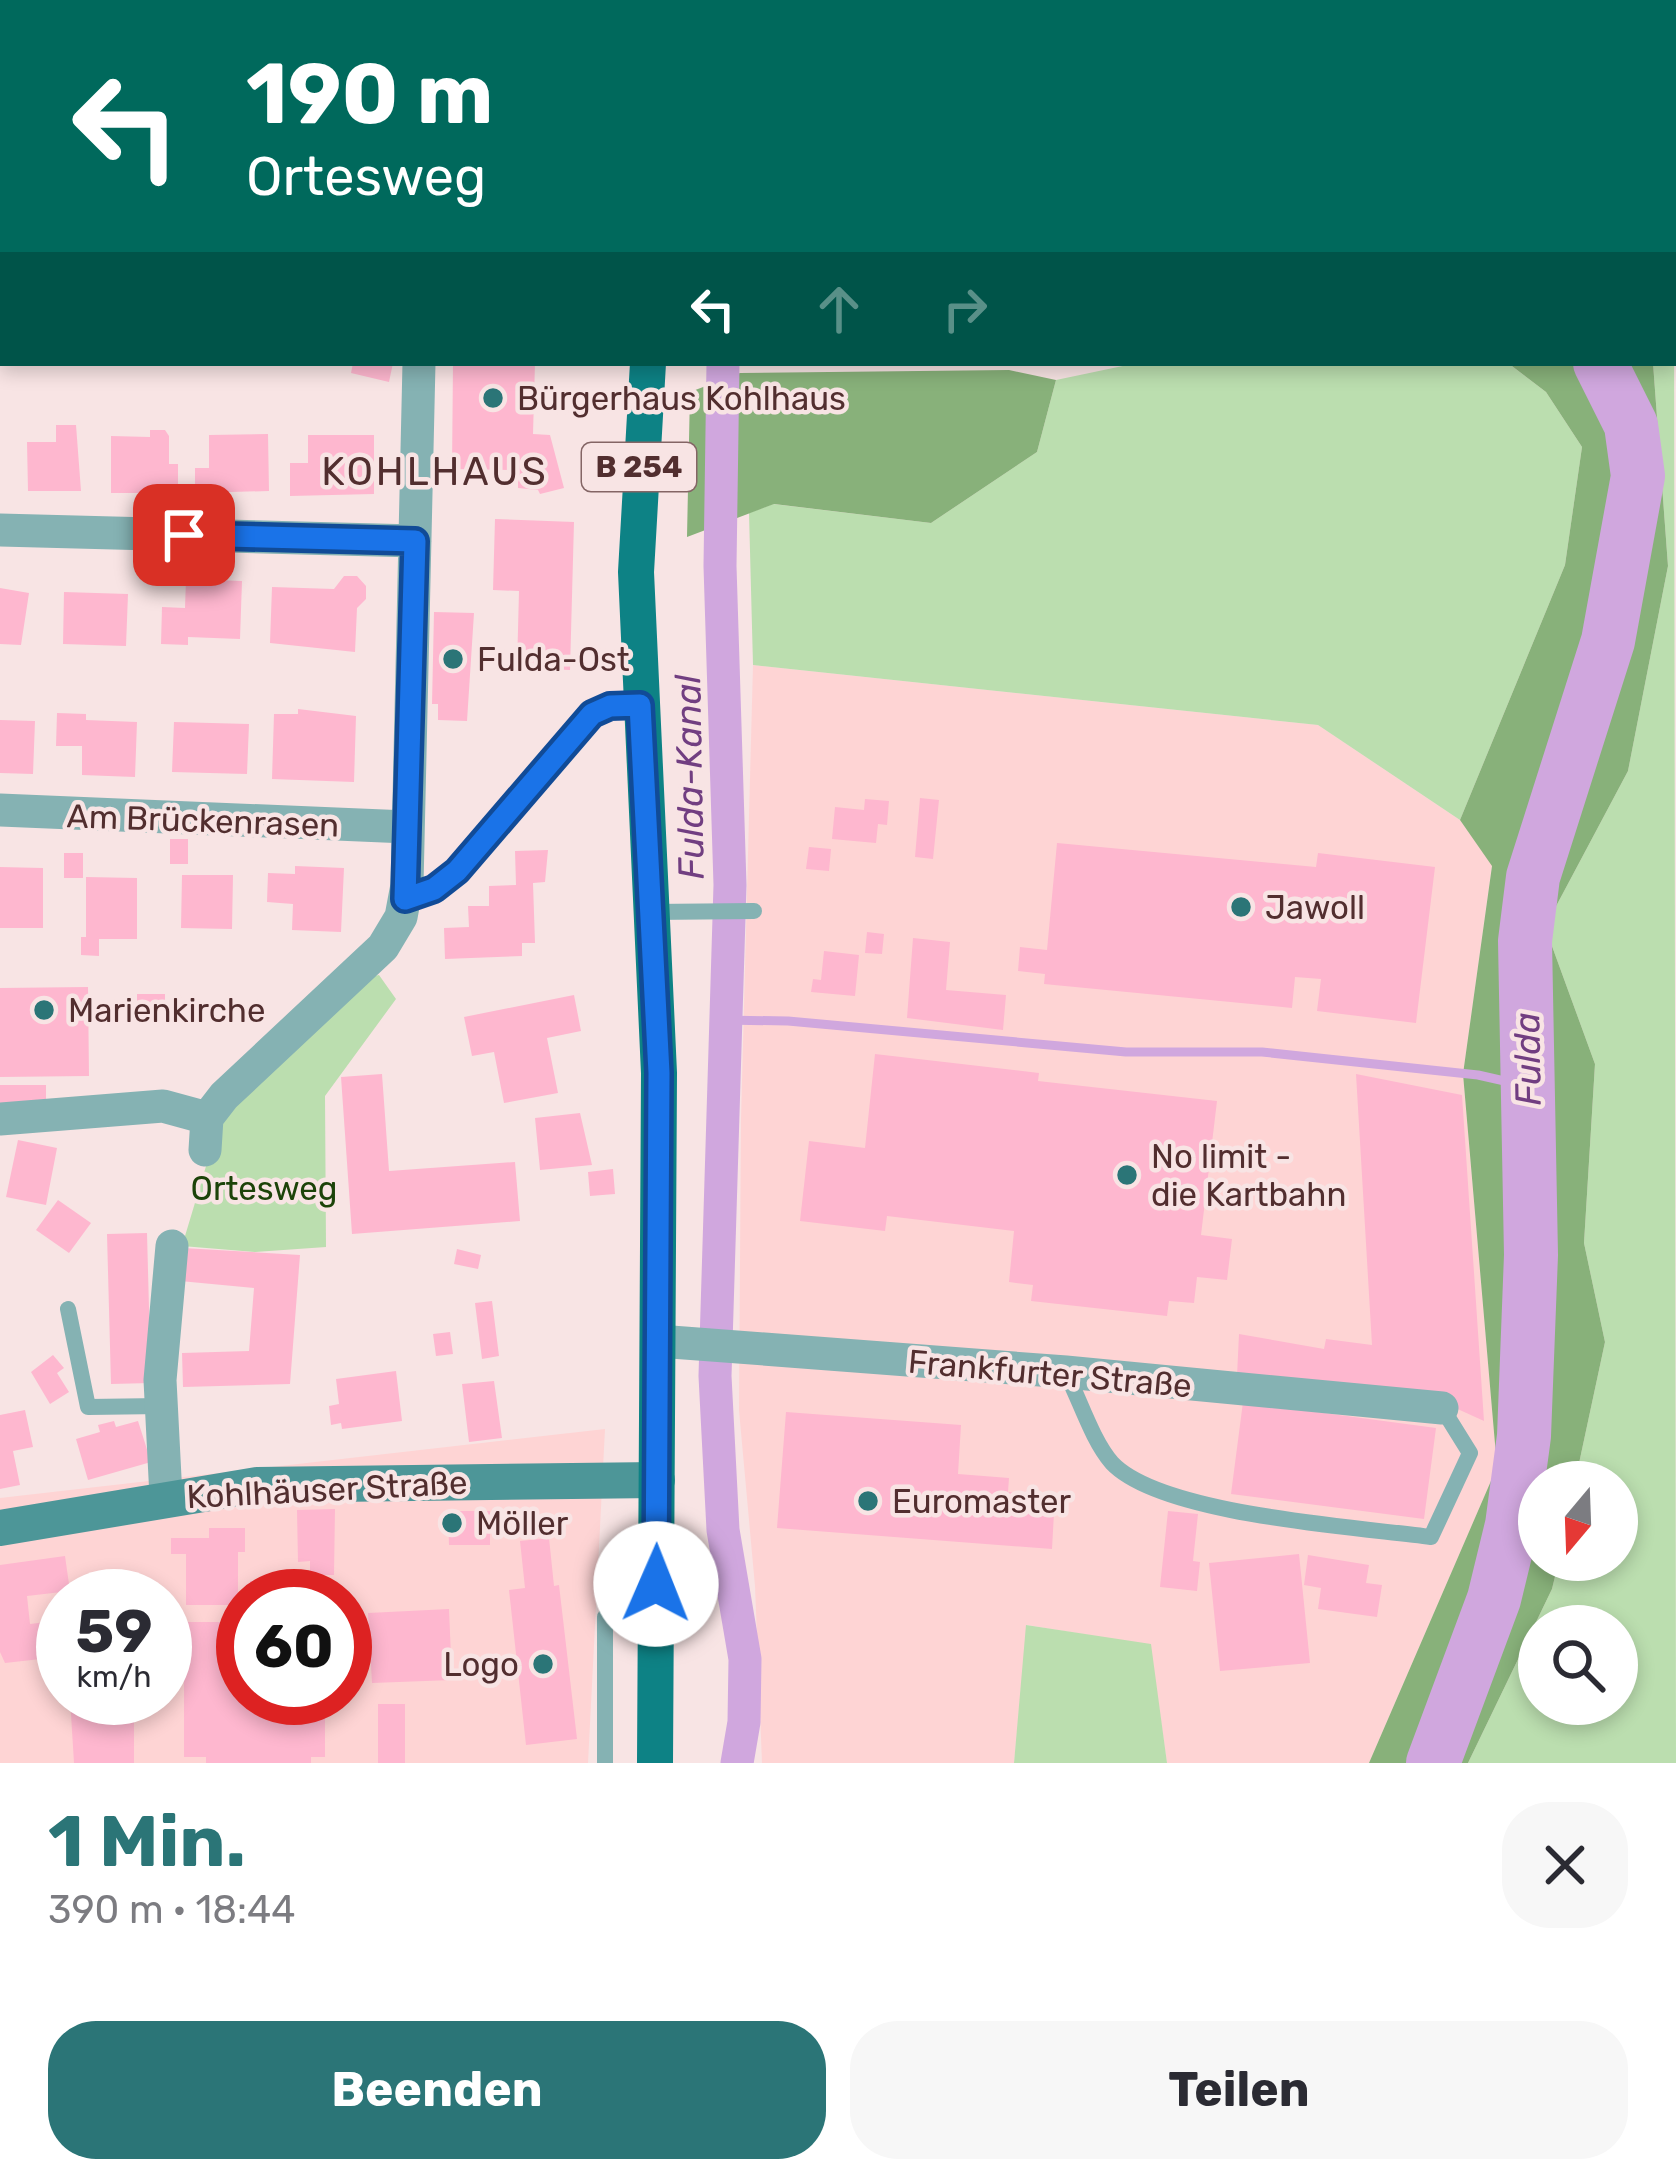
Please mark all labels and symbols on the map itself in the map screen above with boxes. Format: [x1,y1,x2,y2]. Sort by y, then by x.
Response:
place label: Bürgerhaus Kohlhaus [517,379,846,418]
marker: Bürgerhaus Kohlhaus [480,385,506,411]
road number: B 254 [582,443,696,491]
district label: KOHLHAUS [321,449,549,495]
pin [133,484,235,586]
place label: Fulda-Ost [477,640,630,679]
marker: Fulda-Ost [440,646,466,672]
water label: Fulda-Kanal [666,673,713,880]
street label: Am Brückenrasen [66,796,340,845]
place label: Jawoll [1265,888,1365,927]
marker: Jawoll [1228,894,1254,920]
place label: Marienkirche [68,991,265,1030]
marker: Marienkirche [31,997,57,1023]
water label: Fulda [1505,1012,1550,1106]
place label: No limit - die Kartbahn [1151,1137,1346,1214]
marker: No limit - die Kartbahn [1114,1162,1140,1188]
park label: Ortesweg [191,1169,337,1208]
street label: Frankfurter Straße [907,1342,1193,1405]
north arrow [1518,1461,1638,1581]
street label: Kohlhäuser Straße [186,1463,468,1516]
place label: Euromaster [892,1482,1072,1521]
marker: Euromaster [855,1488,881,1514]
place label: Möller [476,1504,569,1543]
marker: Möller [439,1510,465,1536]
position arrow [593,1521,719,1647]
speed limit sign: 60 [216,1569,372,1725]
place label: Logo [443,1645,519,1684]
marker: Logo [530,1651,556,1677]

